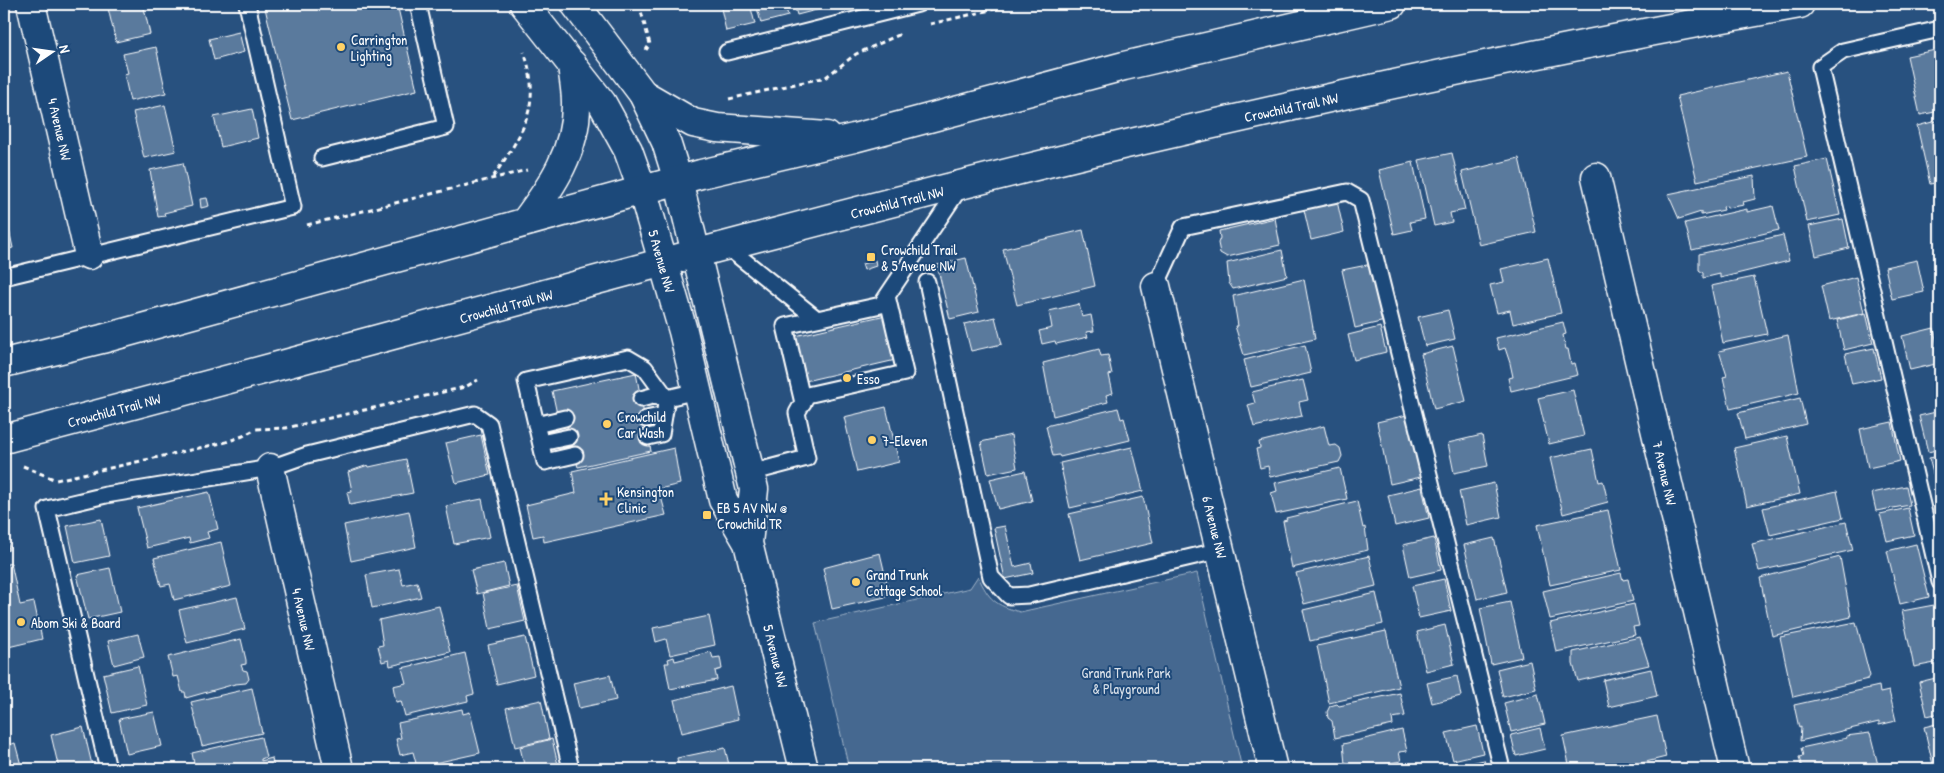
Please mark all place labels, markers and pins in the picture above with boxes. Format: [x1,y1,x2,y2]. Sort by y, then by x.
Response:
place label: Carrington Lighting [351,30,407,66]
marker: Carrington Lighting [335,41,347,53]
place label: Crowchild Trail & 5 Avenue NW [881,240,958,275]
marker: Crowchild Trail & 5 Avenue NW [865,251,877,263]
place label: Esso [857,369,880,388]
marker: Esso [841,372,853,384]
place label: Crowchild Car Wash [617,407,666,442]
marker: Crowchild Car Wash [601,418,613,430]
place label: 7-Eleven [882,431,928,450]
marker: 7-Eleven [866,434,878,446]
place label: Kensington Clinic [617,482,674,517]
marker: Kensington Clinic [599,492,613,506]
place label: EB 5 AV NW @ Crowchild TR [717,498,788,533]
marker: EB 5 AV NW @ Crowchild TR [701,509,713,521]
place label: Grand Trunk Cottage School [866,565,942,601]
marker: Grand Trunk Cottage School [850,576,862,588]
place label: Abom Ski & Board [31,613,121,632]
marker: Abom Ski & Board [15,616,27,628]

